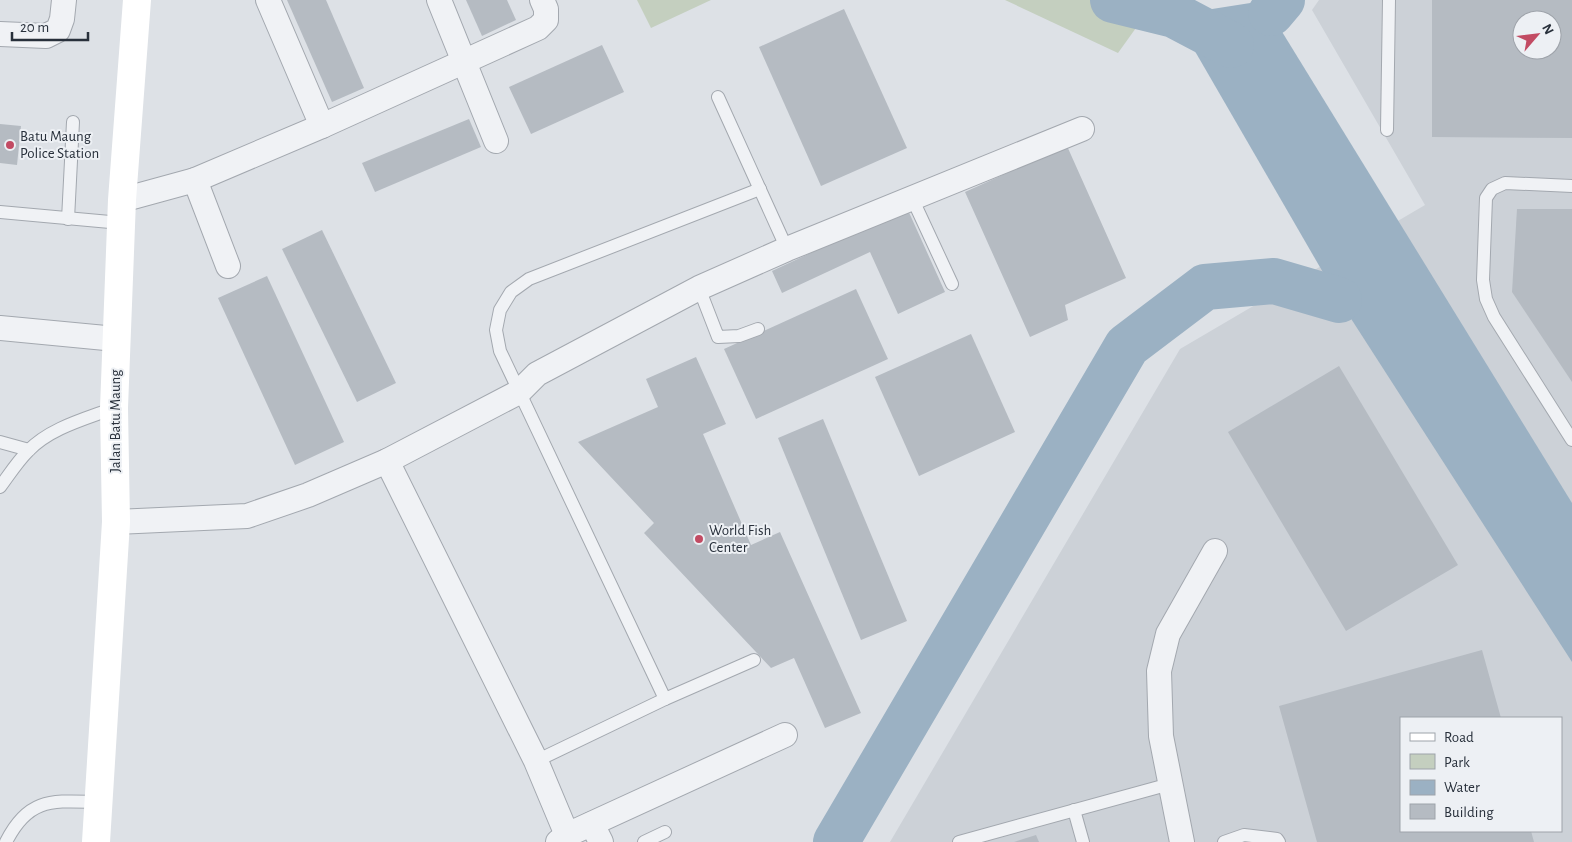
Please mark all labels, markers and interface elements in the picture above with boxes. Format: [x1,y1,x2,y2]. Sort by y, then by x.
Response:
scale bar [12,10,89,42]
north arrow [1512,10,1562,60]
text: 20 m [20,20,49,35]
text: N [1539,22,1556,37]
place label: Batu Maung Police Station [20,129,99,161]
marker: Batu Maung Police Station [4,139,16,151]
street label: Jalan Batu Maung [108,369,123,473]
place label: World Fish Center [709,523,771,555]
marker: World Fish Center [693,533,705,545]
legend [1400,717,1562,832]
text: Road [1444,730,1474,745]
text: Park [1444,755,1470,770]
text: Water [1444,780,1480,795]
text: Building [1444,805,1494,820]

